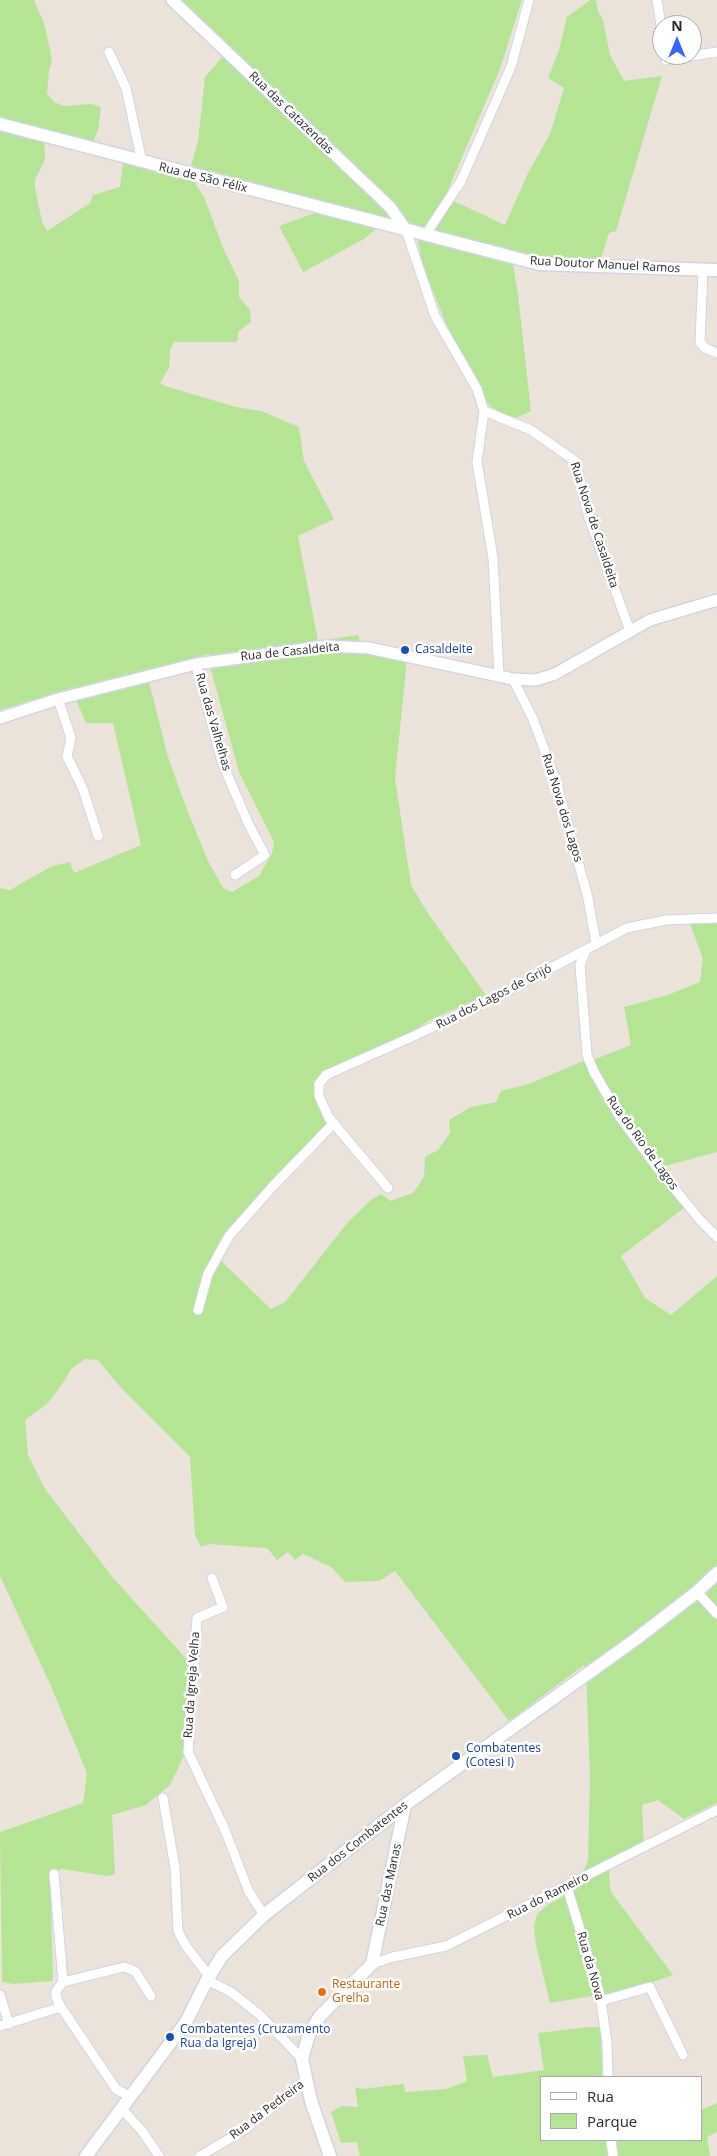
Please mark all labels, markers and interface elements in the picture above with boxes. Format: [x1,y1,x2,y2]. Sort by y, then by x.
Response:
north arrow [652,15,702,65]
text: N [671,16,683,35]
street label: Rua das Catazendas [246,69,336,157]
street label: Rua de São Félix [157,160,249,196]
street label: Rua Doutor Manuel Ramos [529,254,681,276]
street label: Rua Nova de Casaldeita [567,460,621,590]
street label: Rua de Casaldeita [240,640,340,664]
place label: Casaldeite [415,643,473,657]
marker: Casaldeite [399,644,411,656]
street label: Rua das Valhelhas [192,671,234,773]
street label: Rua Nova dos Lagos [539,752,585,864]
street label: Rua dos Lagos de Grijó [434,962,554,1032]
street label: Rua do Rio de Lagos [603,1093,681,1193]
street label: Rua da Igreja Velha [181,1631,203,1739]
place label: Combatentes (Cotesi I) [466,1742,541,1770]
marker: Combatentes (Cotesi I) [450,1750,462,1762]
street label: Rua dos Combatentes [305,1798,411,1886]
street label: Rua das Manas [373,1842,405,1928]
street label: Rua do Rameiro [505,1869,591,1923]
street label: Rua da Nova [573,1930,607,2002]
place label: Restaurante Grelha [332,1978,400,2006]
marker: Restaurante Grelha [316,1986,328,1998]
place label: Combatentes (Cruzamento Rua da Igreja) [180,2023,330,2051]
marker: Combatentes (Cruzamento Rua da Igreja) [164,2031,176,2043]
legend [540,2076,702,2141]
street label: Rua da Pedreira [227,2077,307,2143]
text: Rua [587,2086,614,2106]
text: Parque [587,2111,637,2131]

